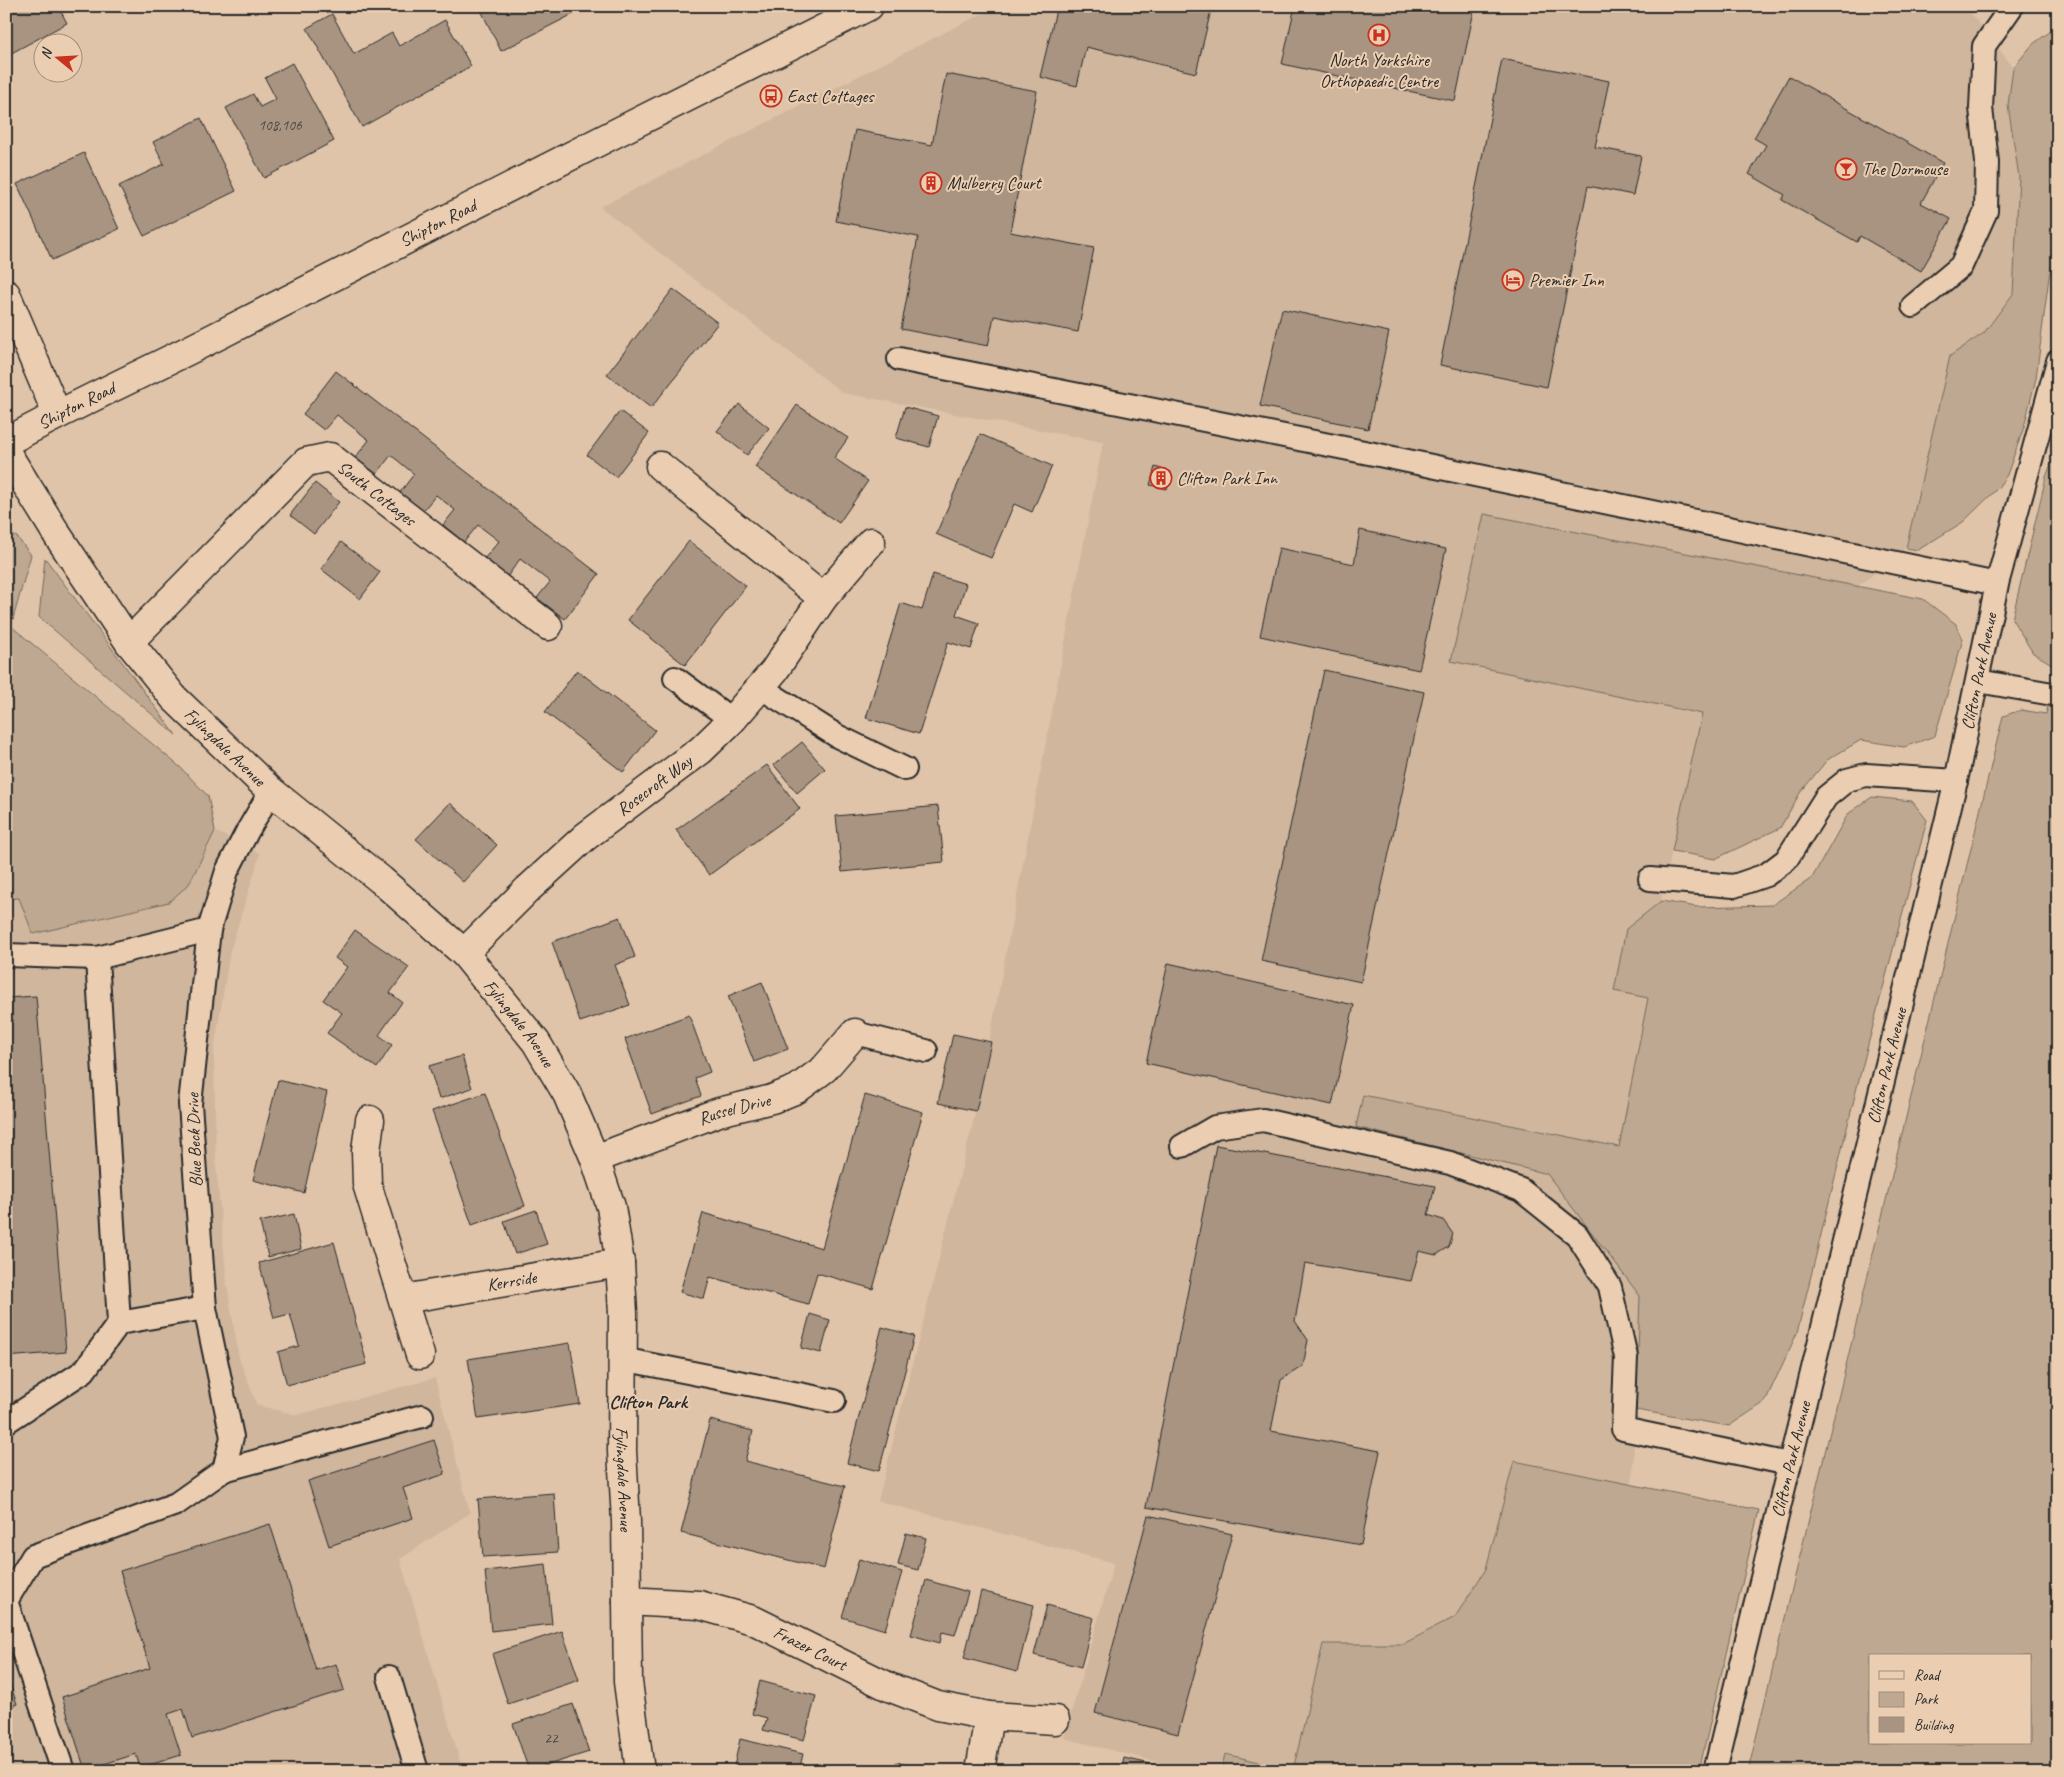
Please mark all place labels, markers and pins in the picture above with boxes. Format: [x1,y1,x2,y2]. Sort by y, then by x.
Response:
hospital icon: North Yorkshire Orthopaedic Centre [1367,23,1391,47]
place label: North Yorkshire Orthopaedic Centre [1320,49,1439,92]
bus stop icon: East Cottages [759,84,783,108]
place label: East Cottages [787,85,875,107]
bar icon: The Dormouse [1834,157,1858,181]
place label: The Dormouse [1862,158,1949,180]
building icon: Mulberry Court [919,171,943,195]
place label: Mulberry Court [947,172,1043,194]
hotel icon: Premier Inn [1501,268,1525,292]
place label: Premier Inn [1529,269,1605,291]
building icon: Clifton Park Inn [1149,466,1173,490]
place label: Clifton Park Inn [1177,467,1278,489]

